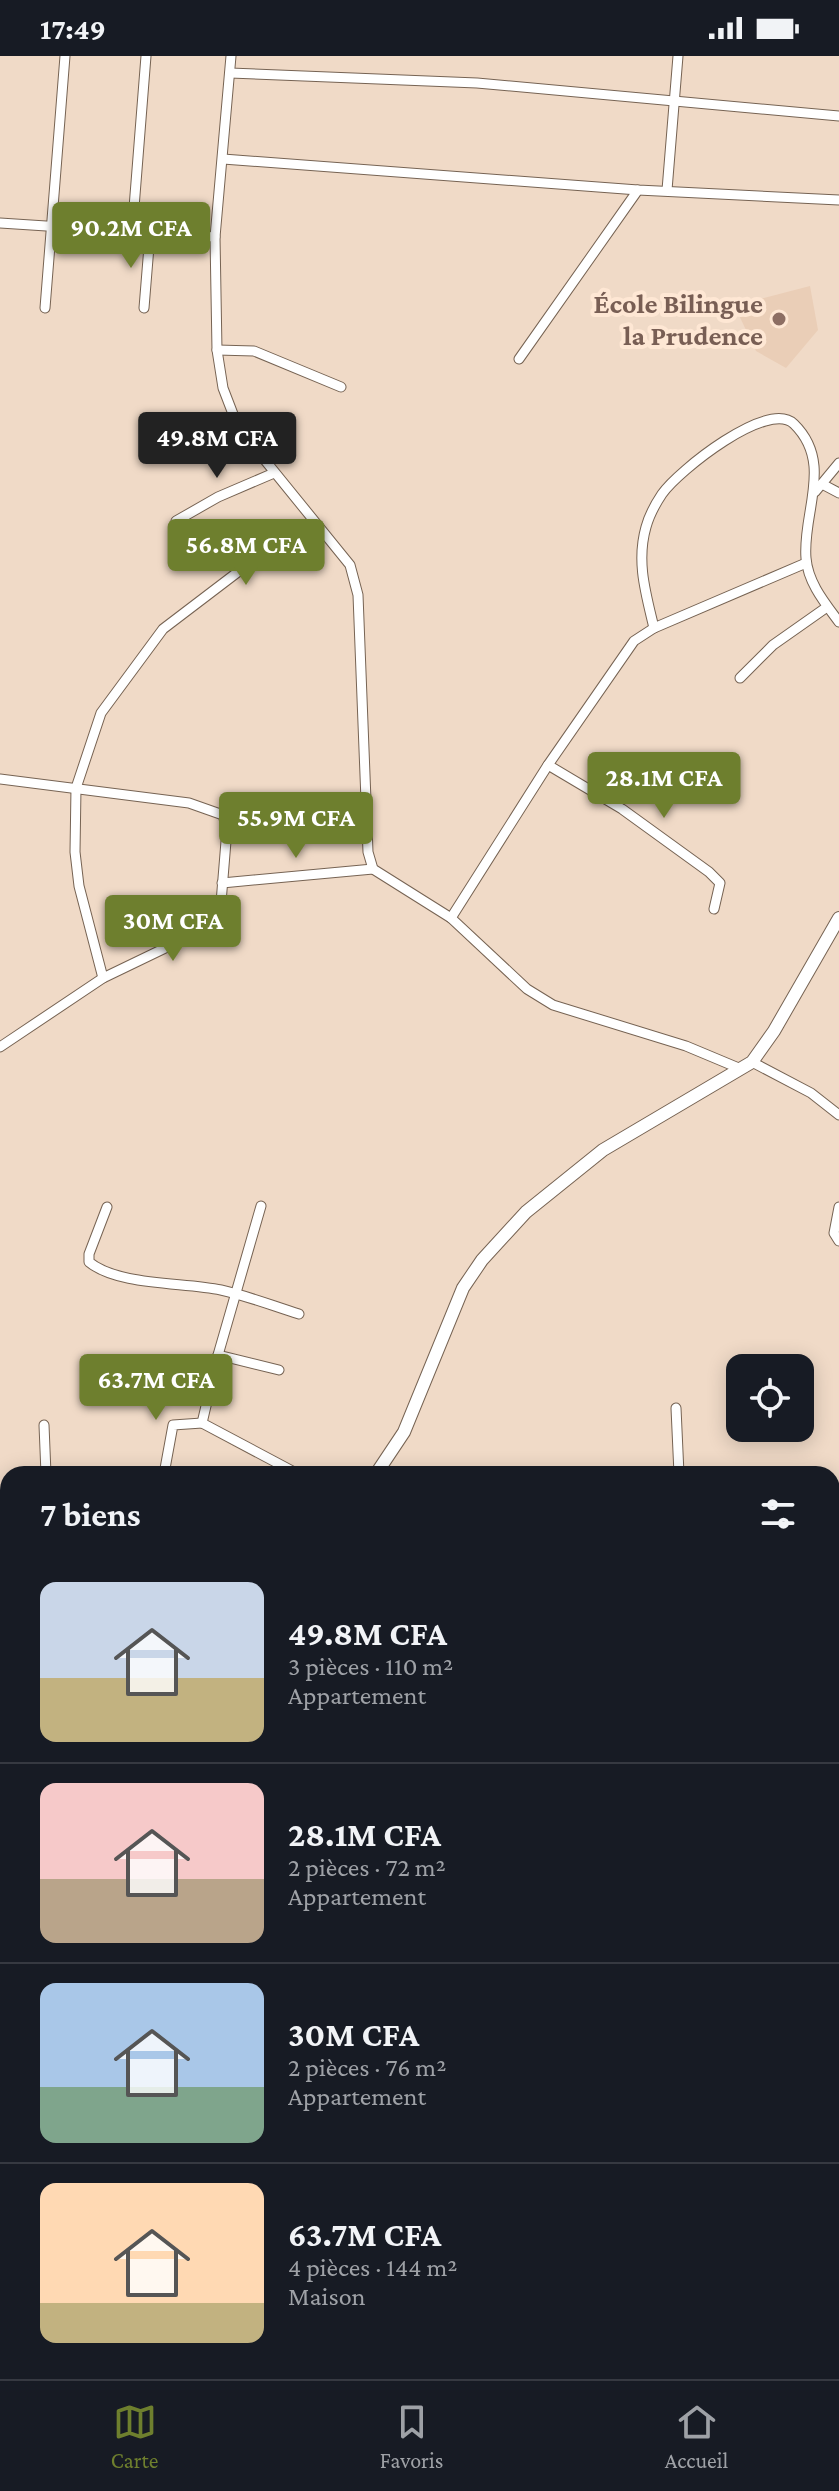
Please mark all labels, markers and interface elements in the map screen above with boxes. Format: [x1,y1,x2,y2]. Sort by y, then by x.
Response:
text: 17:49 [40,12,106,45]
pin: 90.2M CFA [39,202,223,270]
text: 90.2M CFA [70,213,192,242]
place label: École Bilingue la Prudence [594,288,763,351]
marker: École Bilingue la Prudence [770,310,788,328]
pin: 49.8M CFA [125,412,309,480]
text: 49.8M CFA [156,423,278,452]
pin: 56.8M CFA [154,519,338,587]
text: 56.8M CFA [186,530,306,559]
pin: 28.1M CFA [572,752,756,820]
text: 28.1M CFA [606,763,723,792]
pin: 55.9M CFA [204,792,388,860]
text: 55.9M CFA [237,803,355,832]
pin: 30M CFA [99,895,247,963]
text: 30M CFA [123,906,223,935]
pin: 63.7M CFA [64,1354,248,1422]
map controls [726,1354,814,1442]
button: locate [726,1354,814,1442]
text: 63.7M CFA [97,1365,215,1394]
icon: filters [756,1492,800,1536]
text: 7 biens [40,1496,141,1533]
icon: home [104,1614,200,1710]
text: 49.8M CFA [288,1615,447,1652]
text: 3 pièces · 110 m² [288,1652,453,1681]
text: Appartement [288,1681,426,1710]
icon: home [104,1815,200,1911]
text: 28.1M CFA [288,1816,441,1853]
text: 2 pièces · 72 m² [288,1853,446,1882]
text: Appartement [288,1882,426,1911]
icon: home [104,2015,200,2111]
text: 30M CFA [288,2016,419,2053]
text: 2 pièces · 76 m² [288,2053,446,2082]
text: Appartement [288,2082,426,2111]
icon: home [104,2215,200,2311]
text: 63.7M CFA [288,2216,441,2253]
text: 4 pièces · 144 m² [288,2253,457,2282]
text: Maison [288,2282,366,2311]
tab: Carte [111,2400,158,2473]
tab: Favoris [380,2400,443,2473]
tab: Accueil [665,2400,728,2473]

